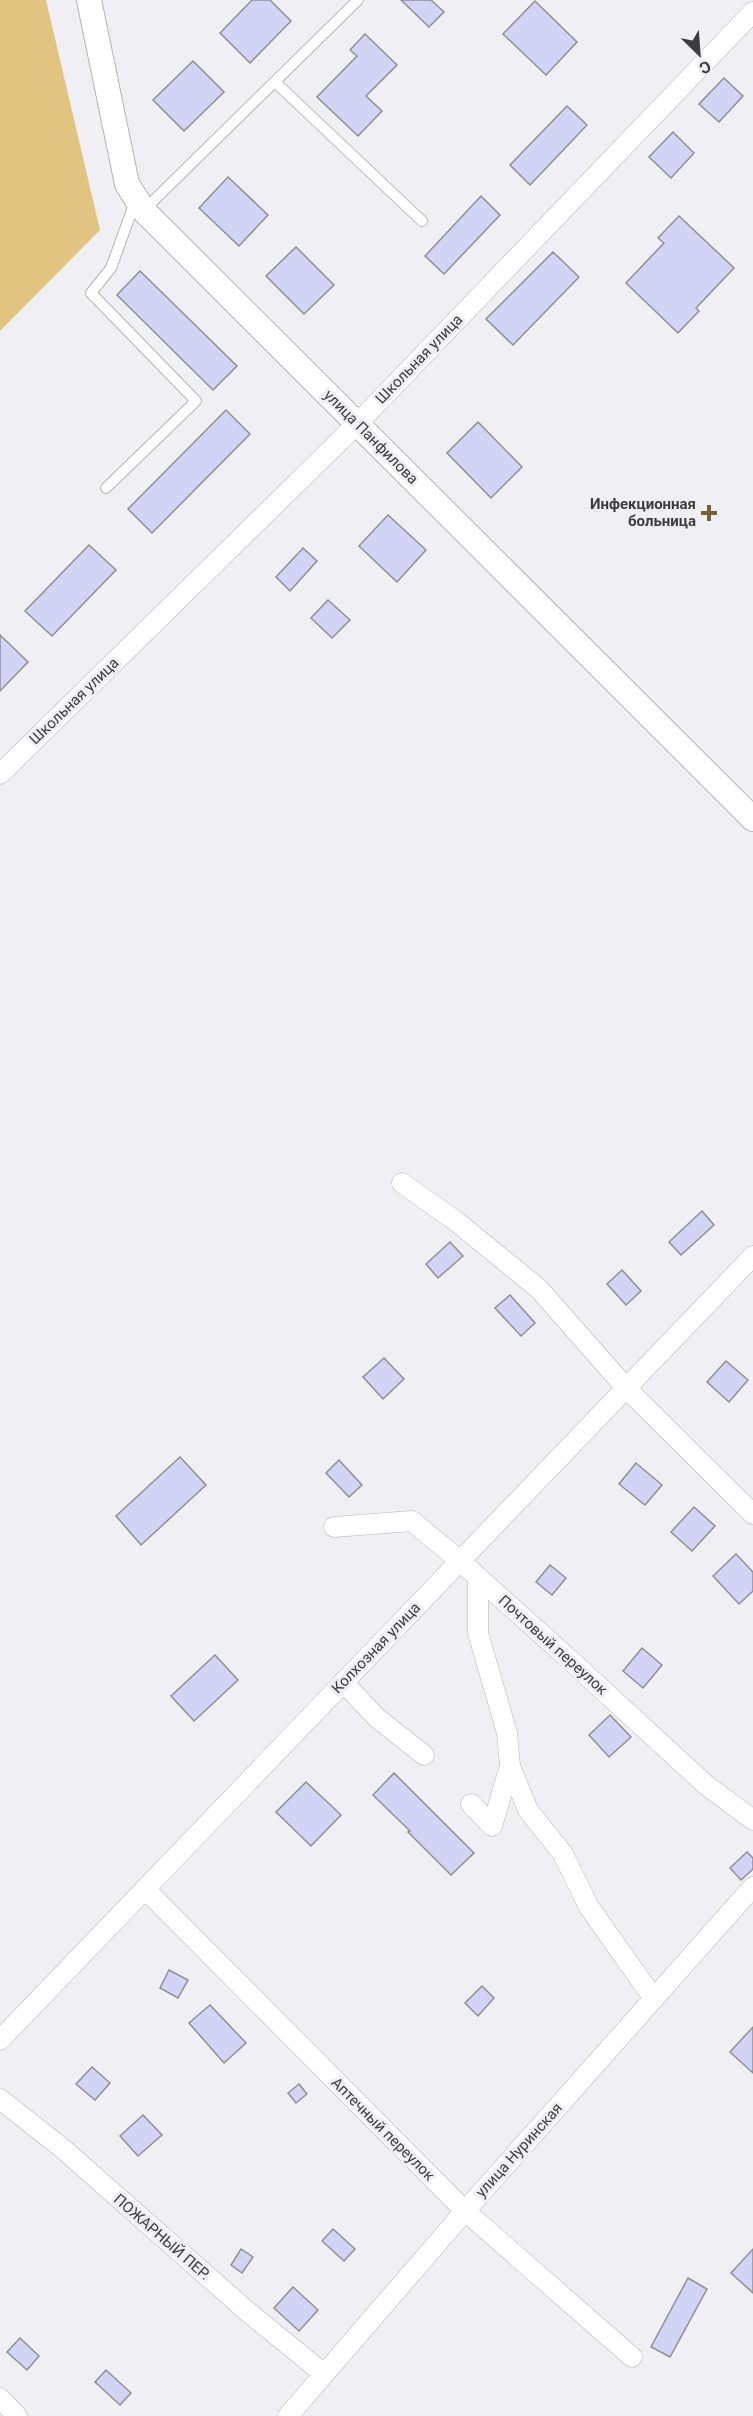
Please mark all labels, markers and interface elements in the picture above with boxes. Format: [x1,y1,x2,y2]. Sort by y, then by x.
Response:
north arrow [669,24,729,84]
text: С [696,56,714,78]
street label: Школьная улица [372,311,466,407]
street label: улица Панфилова [320,386,422,488]
place label: Инфекционная больница [590,495,696,530]
marker: Инфекционная больница [700,504,718,522]
street label: Школьная улица [26,654,122,748]
street label: Почтовый переулок [495,1591,611,1699]
street label: Колхозная улица [328,1599,424,1697]
street label: Аптечный переулок [328,2074,438,2184]
street label: улица Нуринская [472,2099,566,2201]
street label: ПОЖАРНЫЙ ПЕР. [110,2190,214,2284]

